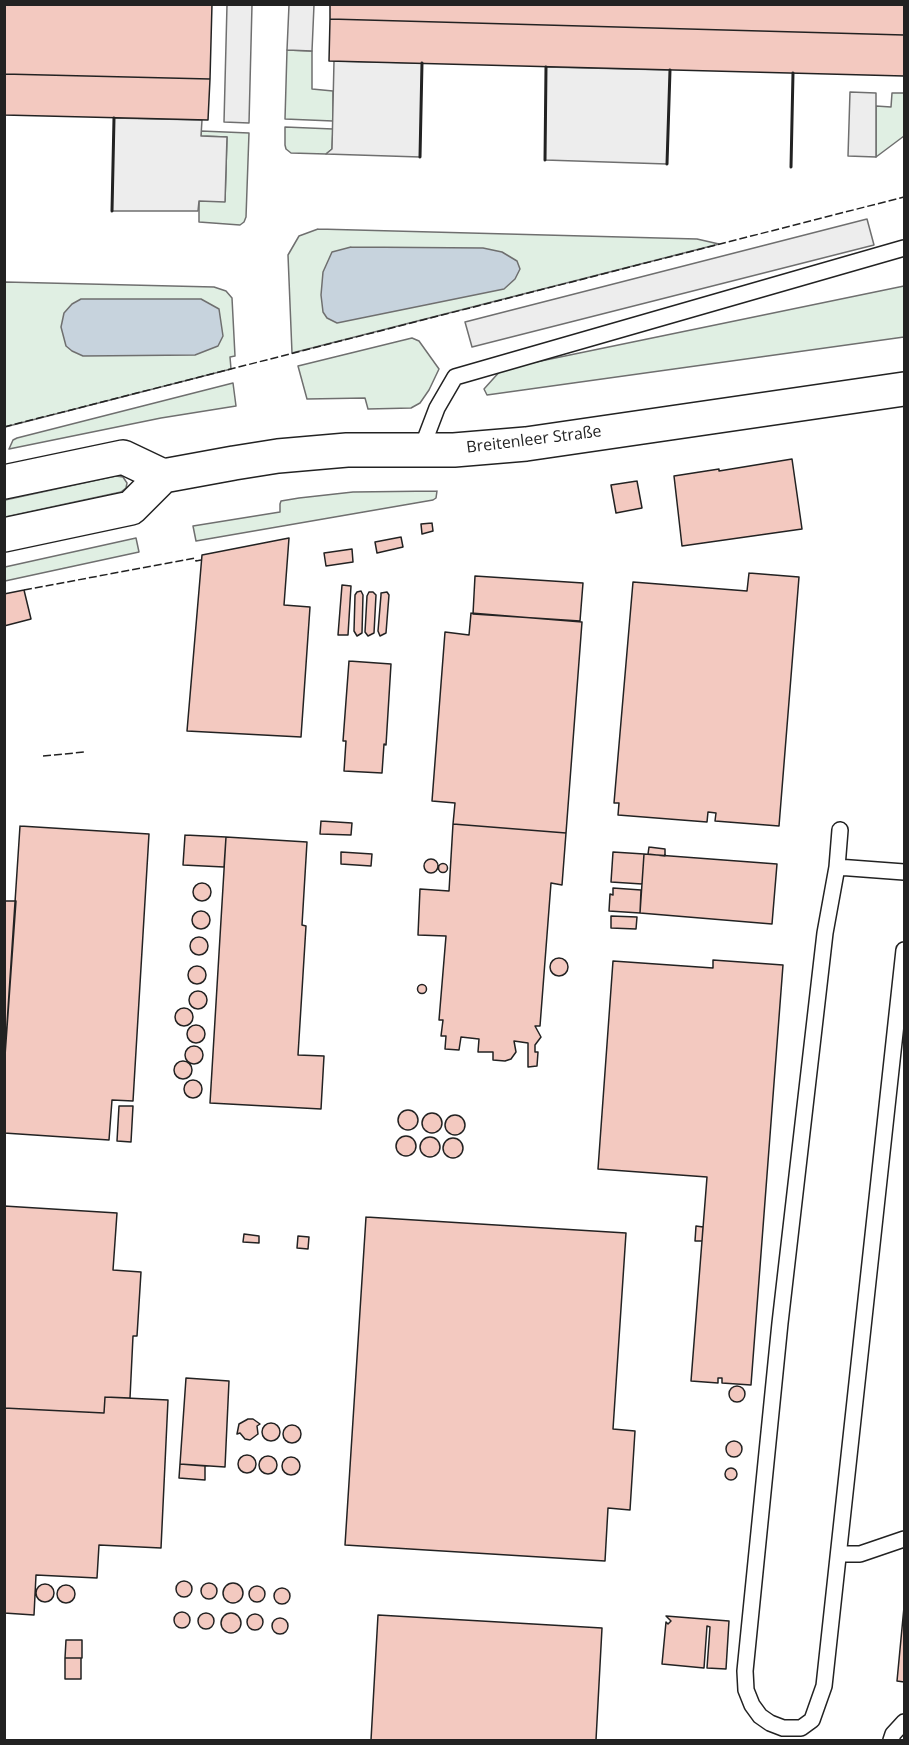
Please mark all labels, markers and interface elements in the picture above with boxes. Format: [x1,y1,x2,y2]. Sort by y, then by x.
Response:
street label: Breitenleer Straße [465,422,603,458]

